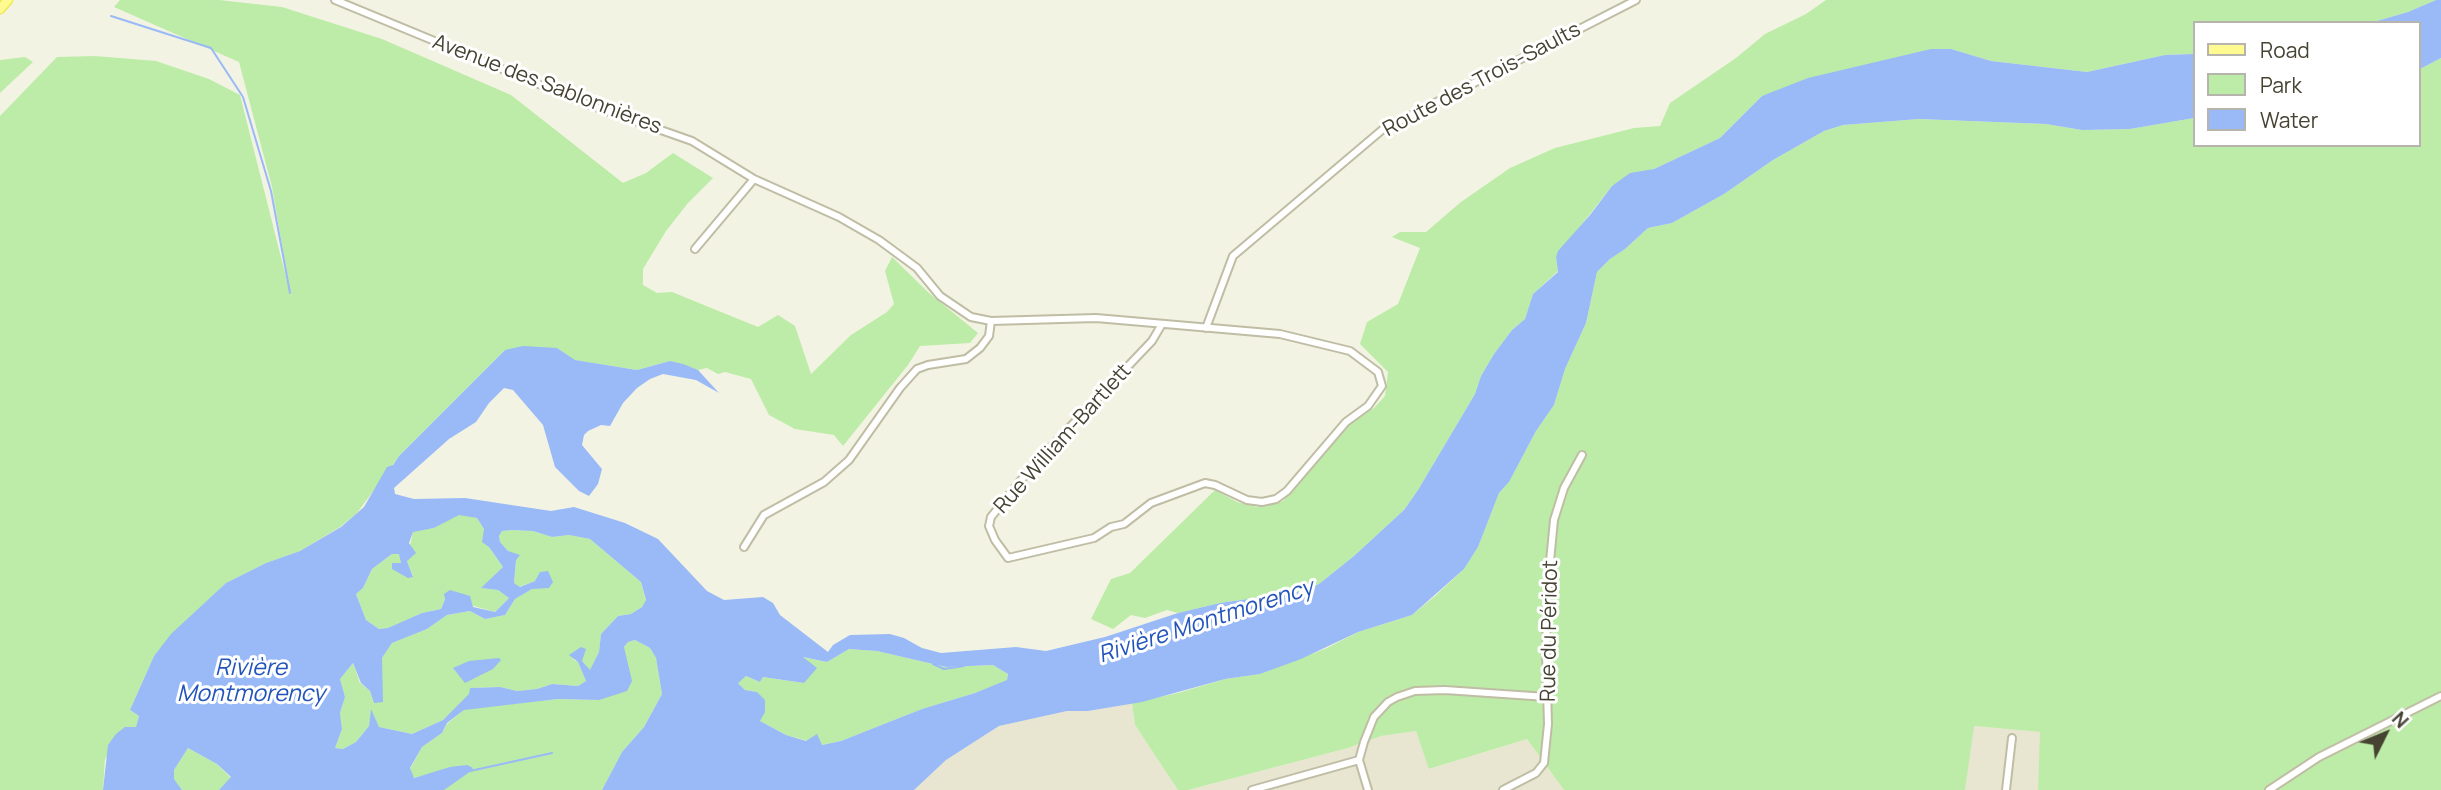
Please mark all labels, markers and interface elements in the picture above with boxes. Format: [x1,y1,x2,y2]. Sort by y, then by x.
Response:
street label: Route des Trois-Saults [1379,17,1585,143]
legend [2192,21,2420,147]
street label: Avenue des Sablonnières [429,30,665,140]
text: Road [2260,36,2310,64]
text: Park [2260,71,2302,99]
text: Water [2260,106,2318,134]
street label: Rue William-Bartlett [989,359,1137,519]
street label: Rue du Péridot [1536,560,1564,702]
water label: Rivière Montmorency [1095,574,1317,670]
water label: Rivière Montmorency [177,655,325,709]
north arrow [2350,699,2420,769]
text: N [2386,706,2415,734]

